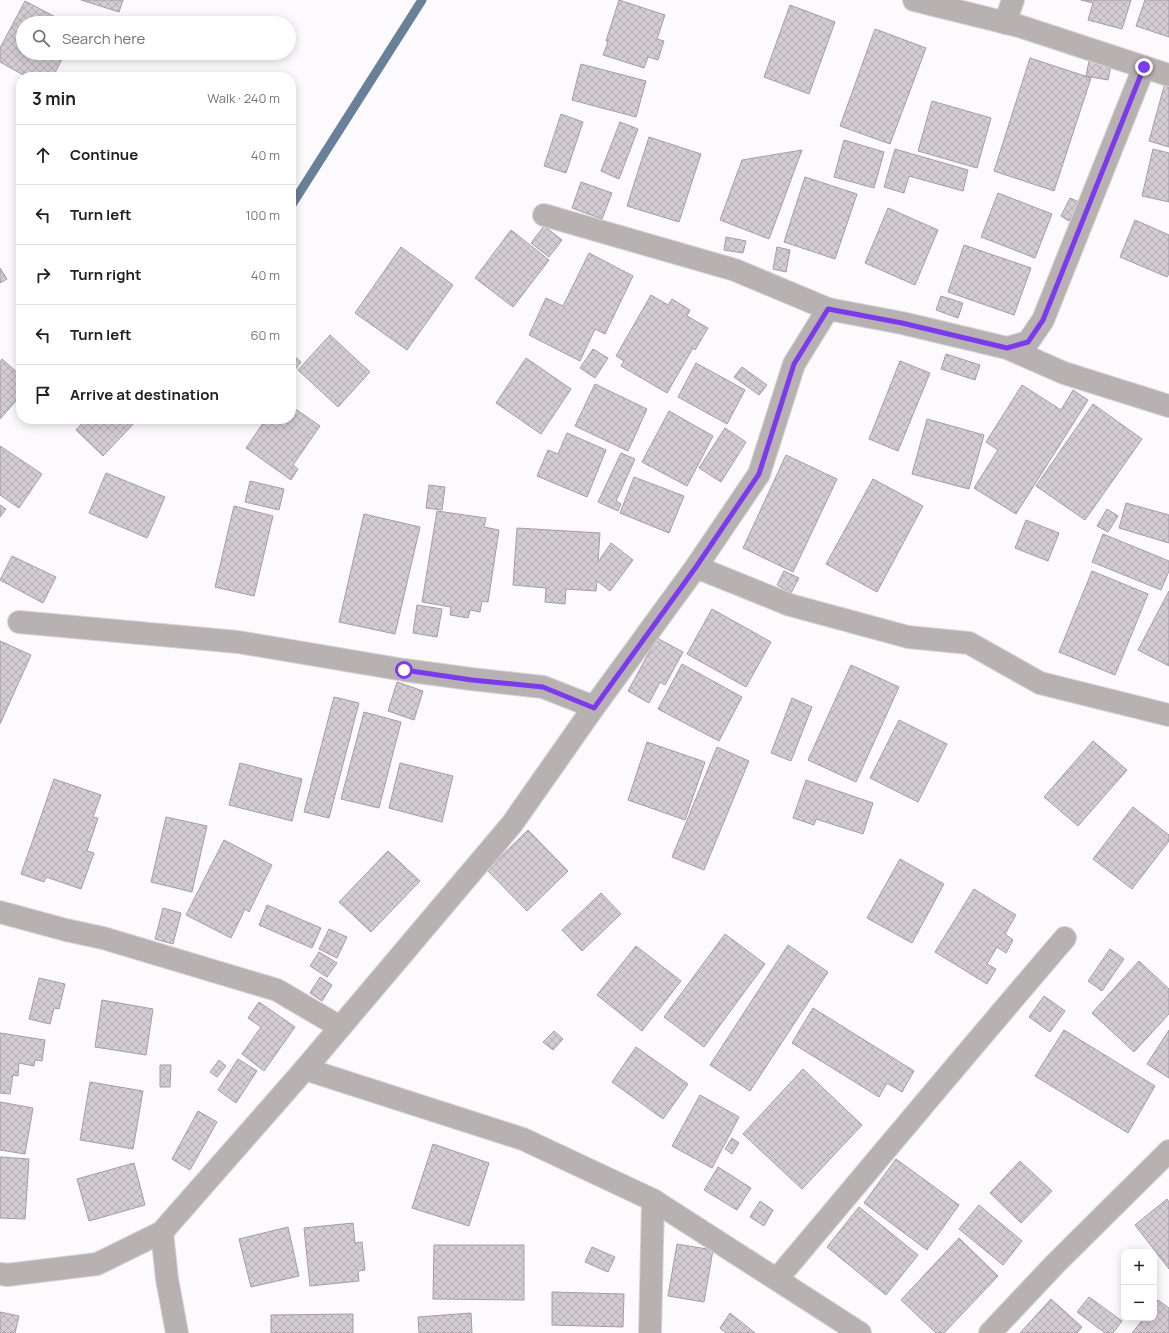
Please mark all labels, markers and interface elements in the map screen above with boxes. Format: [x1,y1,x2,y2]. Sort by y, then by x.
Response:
search box [16,16,296,60]
icon: search [30,27,52,49]
text: Search here [62,28,145,49]
route end [1135,58,1153,76]
text: 3 min [32,87,76,110]
text: Walk · 240 m [207,89,280,107]
icon: ahead [32,144,54,166]
text: Continue [70,144,138,165]
text: 40 m [251,146,280,164]
icon: left [32,204,54,226]
text: Turn left [70,204,132,225]
text: 100 m [245,206,280,224]
icon: right [32,264,54,286]
text: Turn right [70,264,141,285]
text: 40 m [251,266,280,284]
icon: left [32,324,54,346]
text: Turn left [70,324,132,345]
text: 60 m [250,326,280,344]
icon: arrive [32,384,54,406]
text: Arrive at destination [70,384,219,405]
route start [395,661,413,679]
map controls [1121,1249,1157,1321]
button: + [1121,1249,1157,1285]
button: − [1121,1285,1157,1321]

